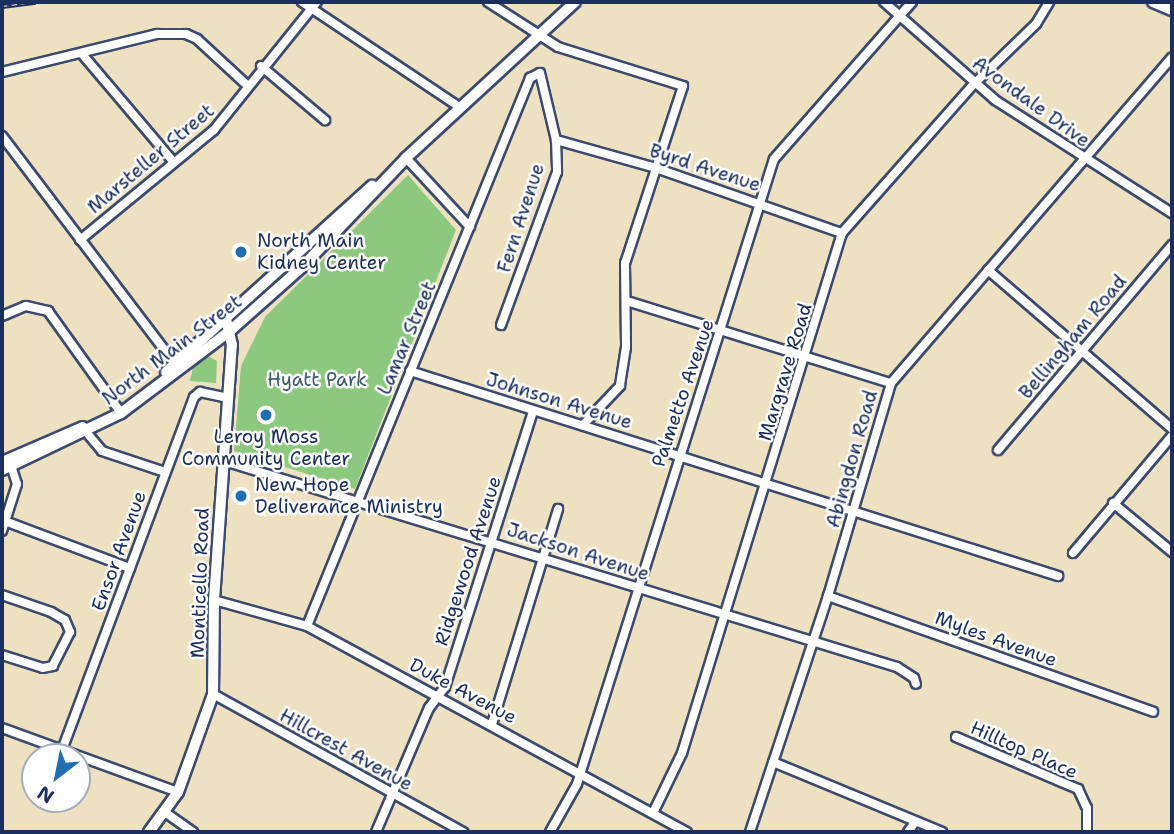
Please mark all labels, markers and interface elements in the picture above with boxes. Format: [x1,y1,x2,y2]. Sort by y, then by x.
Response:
street label: Avondale Drive [968,52,1094,152]
street label: Marsteller Street [83,99,219,219]
street label: Byrd Avenue [647,139,763,197]
street label: Fern Avenue [493,160,549,276]
place label: North Main Kidney Center [257,230,386,274]
marker: North Main Kidney Center [231,242,251,262]
street label: Bellingham Road [1014,270,1132,404]
street label: Lamar Street [373,278,441,398]
street label: North Main Street [98,290,246,410]
street label: Margrave Road [753,300,817,444]
street label: Palmetto Avenue [647,316,719,470]
street label: Johnson Avenue [483,368,635,434]
park label: Hyatt Park [267,369,367,391]
street label: Abingdon Road [821,388,883,530]
marker: Leroy Moss Community Center [258,407,274,423]
place label: Leroy Moss Community Center [182,426,350,470]
street label: Ridgewood Avenue [430,473,506,649]
place label: New Hope Deliverance Ministry [255,474,443,518]
street label: Ensor Avenue [87,488,151,614]
marker: New Hope Deliverance Ministry [233,488,249,504]
street label: Monticello Road [186,507,214,659]
street label: Jackson Avenue [504,518,652,586]
street label: Myles Avenue [932,606,1060,672]
street label: Duke Avenue [406,653,520,729]
street label: Hillcrest Avenue [276,704,416,796]
street label: Hilltop Place [967,716,1081,784]
north arrow [21,743,91,813]
text: N [33,780,59,809]

